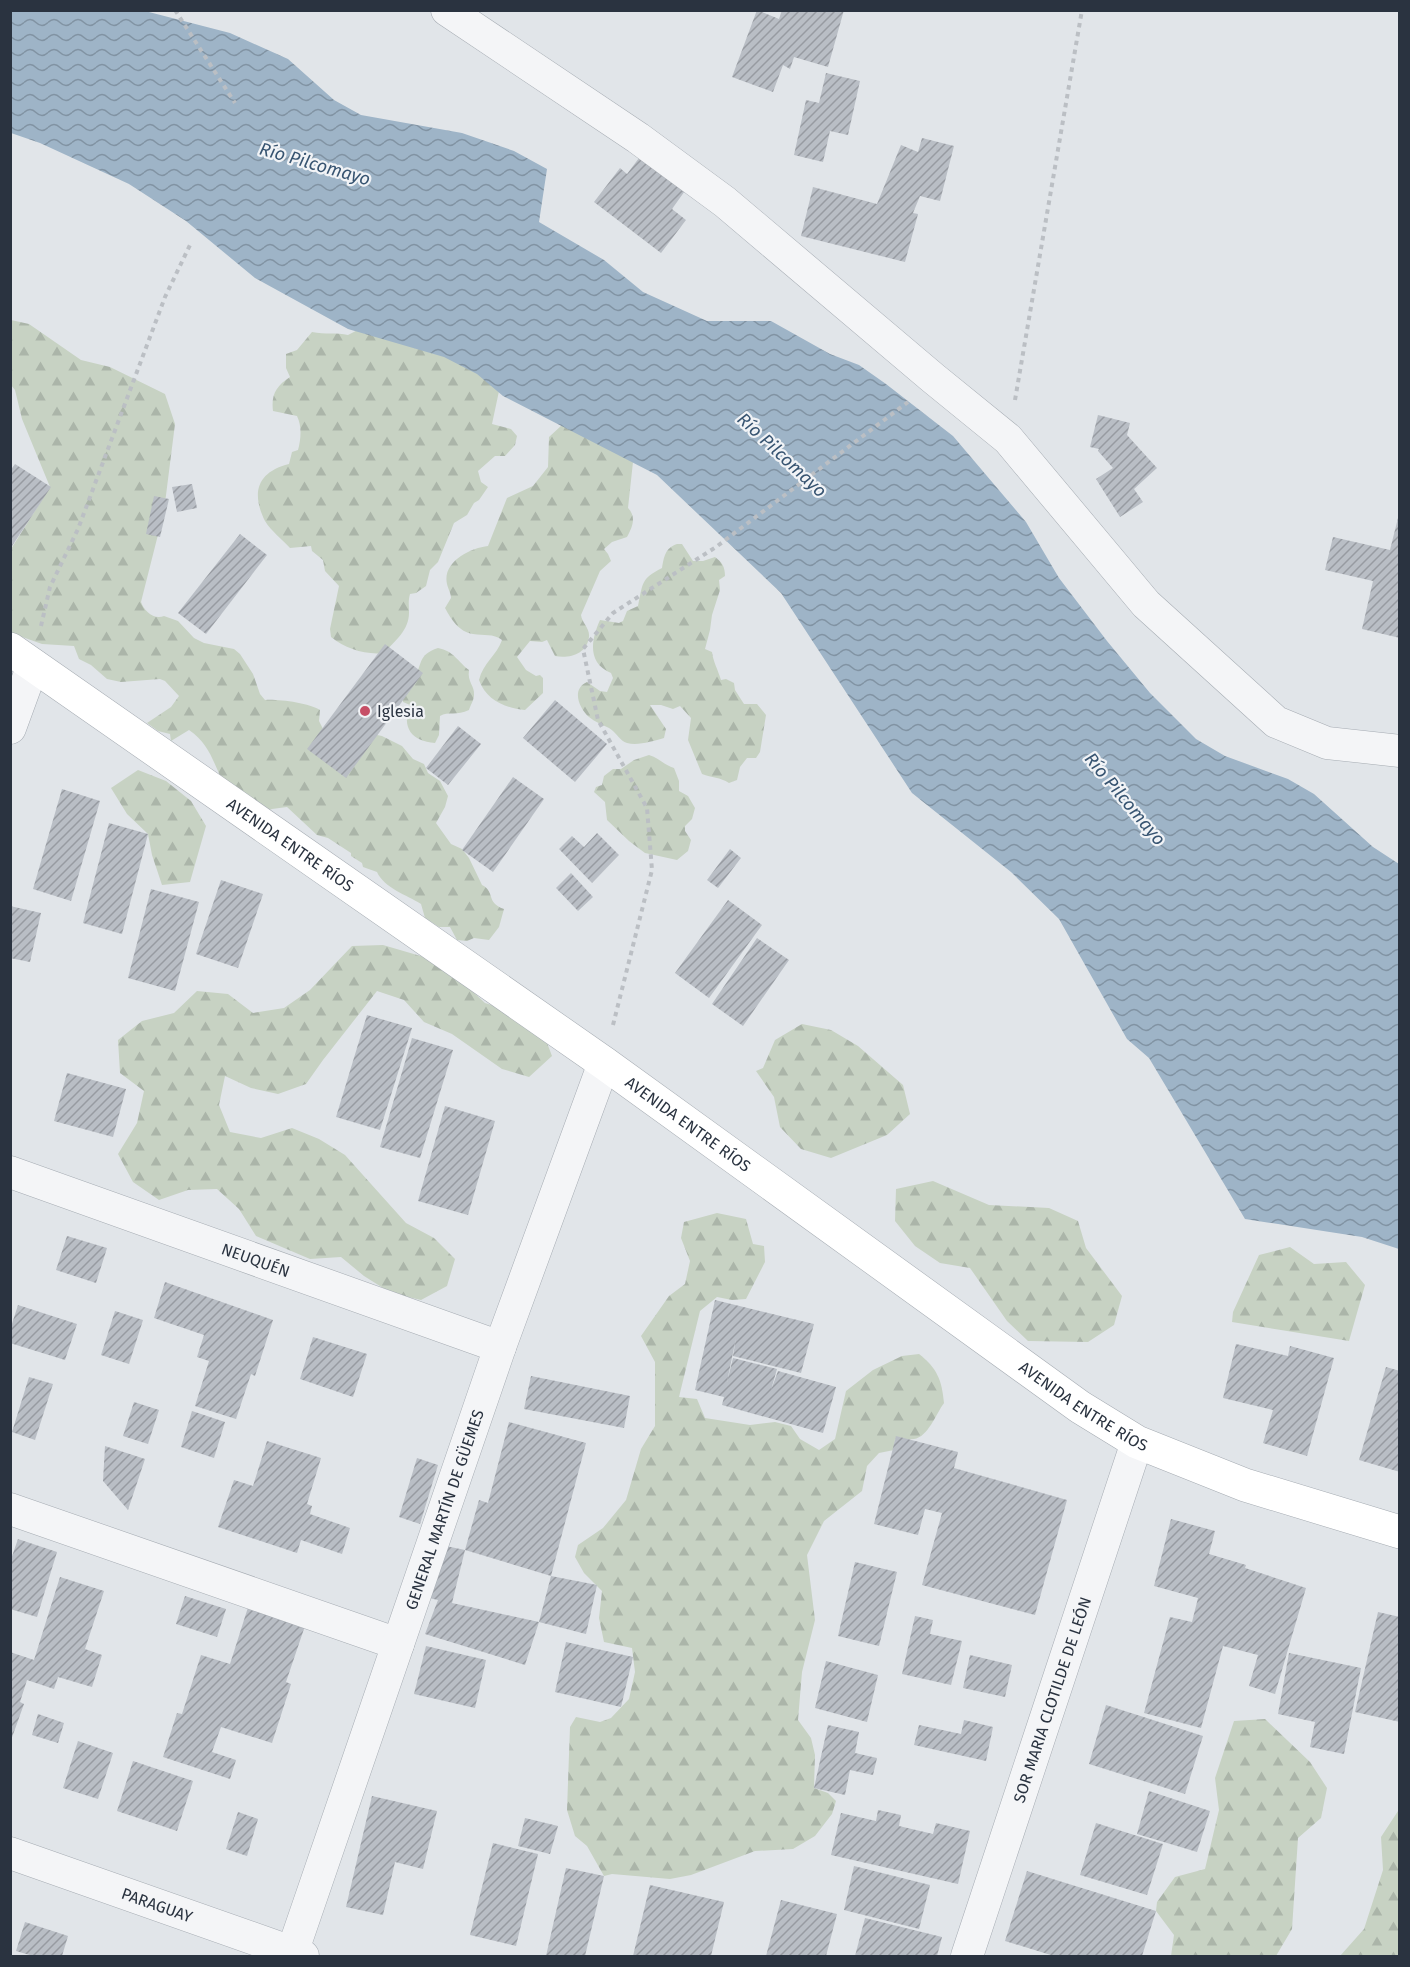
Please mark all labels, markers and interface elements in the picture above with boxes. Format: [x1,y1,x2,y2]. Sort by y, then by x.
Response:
water label: Río Pilcomayo [257,138,373,190]
water label: Río Pilcomayo [733,408,831,502]
place label: Iglesia [377,702,424,721]
marker: Iglesia [358,704,372,718]
water label: Río Pilcomayo [1080,748,1170,850]
street label: AVENIDA ENTRE RÍOS [223,794,358,896]
street label: AVENIDA ENTRE RÍOS [622,1073,755,1176]
street label: NEUQUÉN [219,1239,292,1281]
street label: AVENIDA ENTRE RÍOS [1015,1357,1151,1455]
street label: GENERAL MARTÍN DE GÜEMES [402,1407,488,1612]
street label: SOR MARIA CLOTILDE DE LEÓN [1009,1595,1095,1805]
street label: PARAGUAY [119,1884,195,1926]

